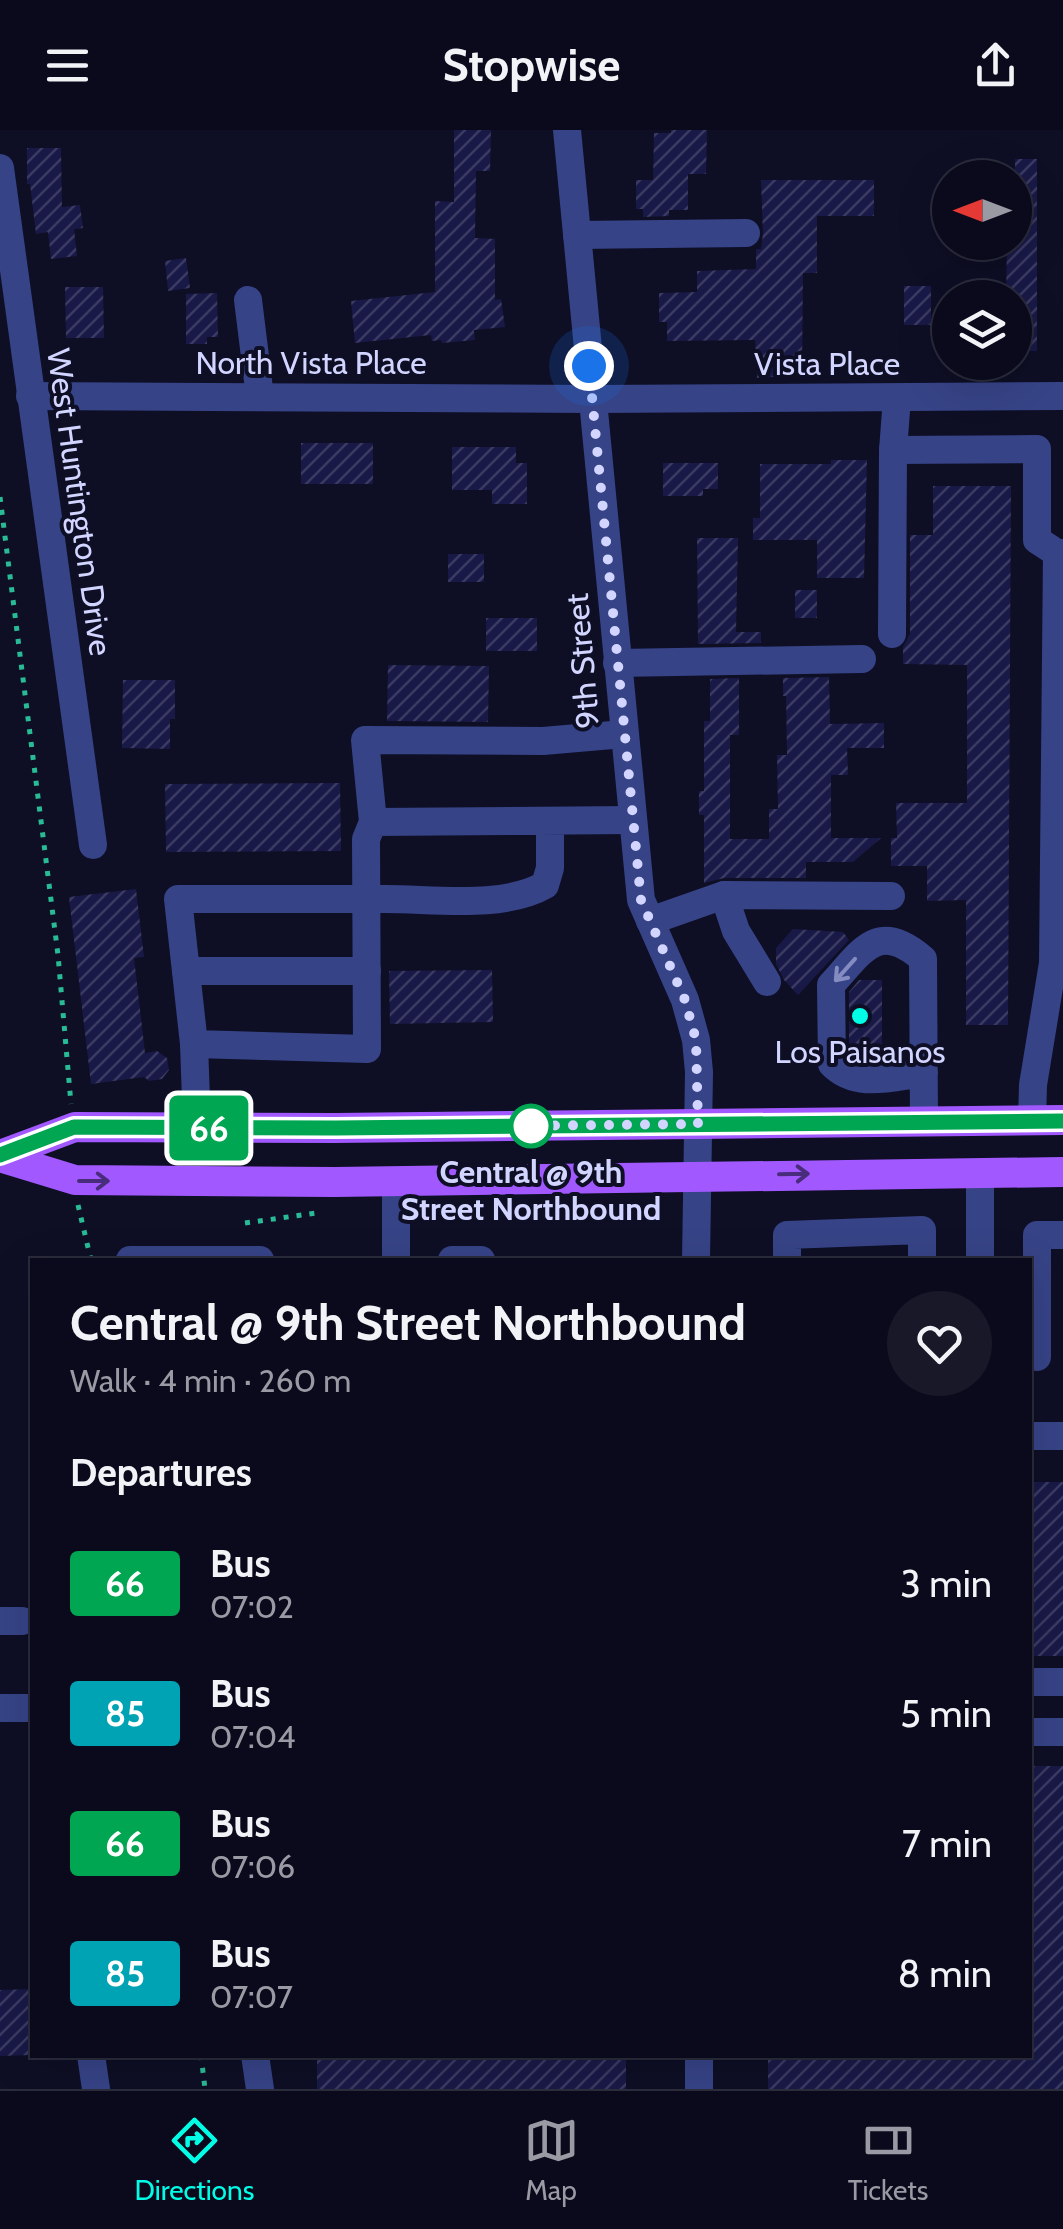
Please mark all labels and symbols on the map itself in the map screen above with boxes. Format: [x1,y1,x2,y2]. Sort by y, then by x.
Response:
north arrow [932,160,1032,260]
your location [564,341,614,391]
street label: North Vista Place [195,343,427,382]
street label: Vista Place [754,344,900,383]
street label: West Huntington Drive [39,346,121,658]
street label: 9th Street [557,591,607,730]
one-way arrow [833,957,856,982]
marker: Los Paisanos [849,1005,871,1027]
place label: Los Paisanos [774,1032,946,1071]
line badge: 66 [164,1096,254,1160]
marker: Central @ 9th Street Northbound [510,1105,552,1147]
place label: Central @ 9th Street Northbound [401,1152,661,1228]
one-way arrow [776,1164,809,1184]
one-way arrow [77,1171,109,1190]

